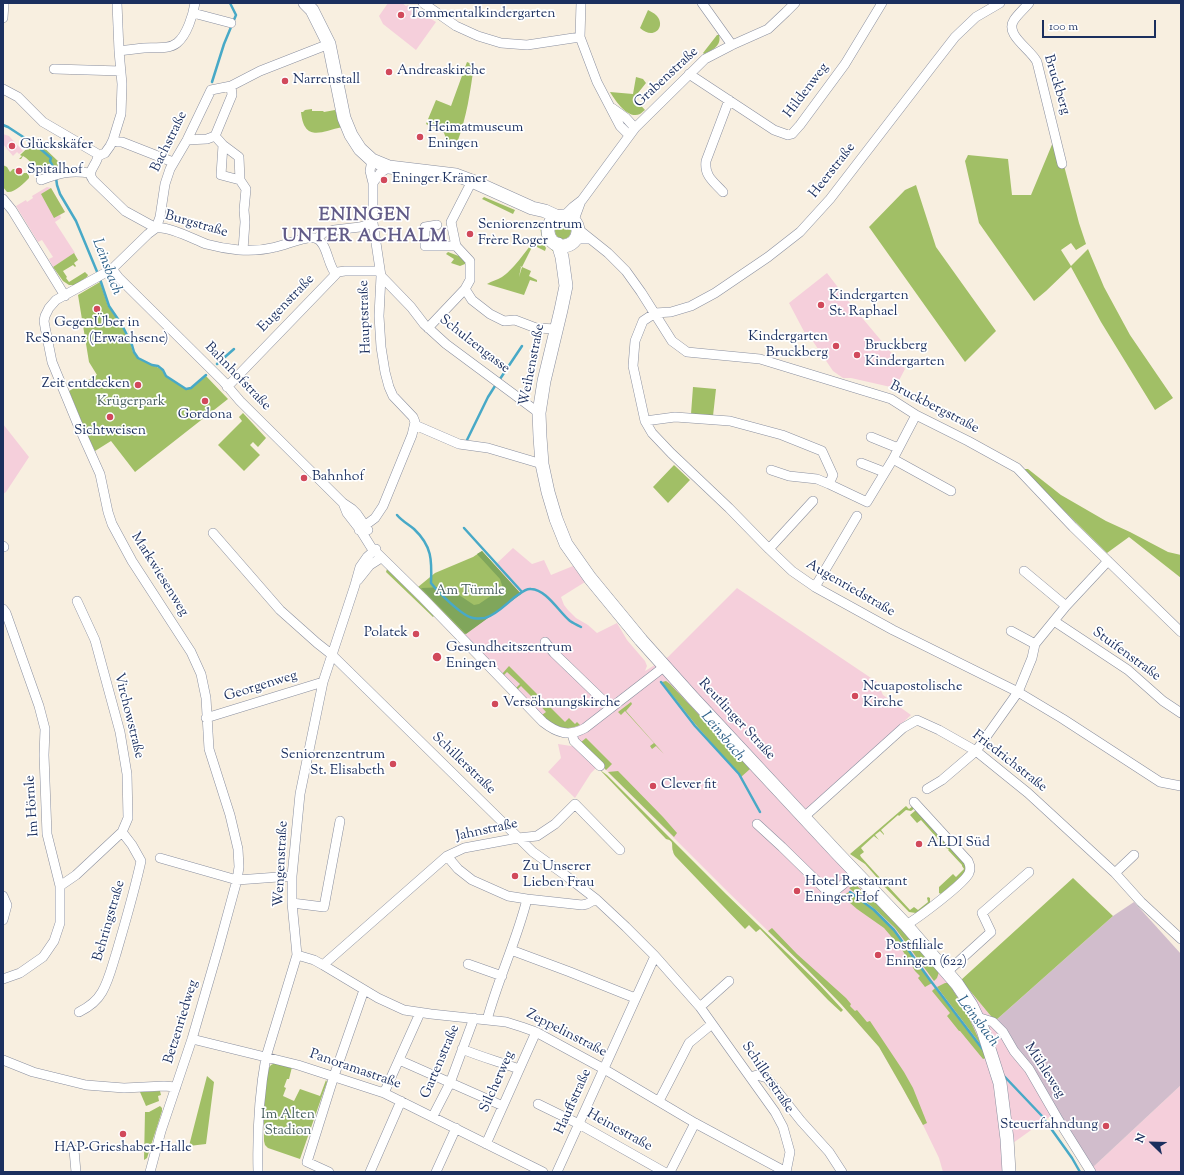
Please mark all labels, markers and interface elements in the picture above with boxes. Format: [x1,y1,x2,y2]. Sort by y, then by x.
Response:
place label: Tommentalkindergarten [409,7,555,23]
marker: Tommentalkindergarten [396,10,406,20]
scale bar [1044,12,1158,38]
text: 100 m [1049,18,1078,36]
street label: Grabenstraße [632,44,702,112]
street label: Bruckberg [1039,53,1073,117]
street label: Hildenweg [781,60,833,122]
place label: Andreaskirche [397,64,486,80]
marker: Andreaskirche [384,67,394,77]
place label: Narrenstall [293,73,360,89]
marker: Narrenstall [280,76,290,86]
street label: Bachstraße [148,109,192,175]
place label: Heimatmuseum Eningen [428,121,523,154]
marker: Heimatmuseum Eningen [415,132,425,142]
place label: Glückskäfer [20,138,93,154]
street label: Heerstraße [806,140,860,202]
marker: Glückskäfer [7,141,17,151]
place label: Spitalhof [27,163,83,179]
marker: Spitalhof [14,166,24,176]
place label: Eninger Krämer [392,172,487,188]
marker: Eninger Krämer [379,175,389,185]
district label: ENINGEN UNTER ACHALM [282,206,448,248]
street label: Burgstraße [163,208,229,242]
place label: Seniorenzentrum Frère Roger [478,218,582,250]
marker: Seniorenzentrum Frère Roger [465,229,475,239]
water label: Leinsbach [87,236,125,298]
street label: Eugenstraße [255,272,319,336]
street label: Hauptstraße [356,280,376,354]
place label: Kindergarten St. Raphael [829,289,909,322]
marker: Kindergarten St. Raphael [816,300,826,310]
marker: GegenÜber in ReSonanz (Erwachsene) [92,304,102,314]
street label: Schulzengasse [435,312,513,378]
place label: GegenÜber in ReSonanz (Erwachsene) [26,316,168,348]
street label: Weihenstraße [517,322,549,408]
place label: Kindergarten Bruckberg [748,330,828,362]
street label: Bahnhofstraße [200,339,274,415]
place label: Bruckberg Kindergarten [865,339,945,372]
marker: Kindergarten Bruckberg [831,341,841,351]
marker: Bruckberg Kindergarten [852,350,862,360]
place label: Zeit entdecken [42,377,130,393]
street label: Bruckbergstraße [887,378,981,438]
marker: Zeit entdecken [133,380,143,390]
park label: Krügerpark [97,395,165,411]
marker: Gordona [200,396,210,406]
place label: Gordona [178,408,232,424]
marker: Sichtweisen [105,412,115,422]
place label: Sichtweisen [74,424,146,440]
place label: Bahnhof [312,470,364,486]
marker: Bahnhof [299,473,309,483]
street label: Markwiesenweg [126,530,192,620]
street label: Augenriedstraße [803,557,897,621]
park label: Am Türmle [435,584,505,600]
street label: Stuifenstraße [1089,625,1163,685]
place label: Polatek [364,626,408,642]
marker: Polatek [411,629,421,639]
place label: Gesundheitszentrum Eningen [446,641,572,674]
marker: Gesundheitszentrum Eningen [431,651,443,663]
street label: Georgenweg [222,668,300,706]
street label: Virchowstraße [109,671,147,761]
street label: Reutlinger Straße [694,676,778,764]
place label: Neuapostolische Kirche [863,680,962,712]
marker: Neuapostolische Kirche [850,691,860,701]
place label: Versöhnungskirche [503,696,620,712]
marker: Versöhnungskirche [490,699,500,709]
water label: Leinsbach [696,708,748,766]
street label: Friedrichstraße [968,728,1050,796]
street label: Schillerstraße [428,729,498,799]
place label: Seniorenzentrum St. Elisabeth [281,748,385,780]
marker: Seniorenzentrum St. Elisabeth [388,759,398,769]
street label: Im Hörnle [22,775,44,837]
place label: Clever fit [661,778,716,794]
marker: Clever fit [648,781,658,791]
street label: Jahnstraße [454,816,520,846]
street label: Wengenstraße [271,820,293,908]
place label: ALDI Süd [927,836,990,852]
marker: ALDI Süd [914,839,924,849]
place label: Zu Unserer Lieben Frau [523,860,594,892]
marker: Zu Unserer Lieben Frau [510,871,520,881]
place label: Hotel Restaurant Eninger Hof [805,875,907,908]
street label: Behringstraße [90,879,130,963]
marker: Hotel Restaurant Eninger Hof [792,886,802,896]
place label: Postfiliale Eningen (622) [886,939,967,972]
marker: Postfiliale Eningen (622) [873,950,883,960]
street label: Betzenriedweg [161,978,203,1066]
water label: Leinsbach [952,993,1002,1051]
street label: Zeppelinstraße [523,1007,609,1061]
street label: Gartenstraße [418,1023,464,1101]
street label: Schillerstraße [737,1039,797,1117]
street label: Mühleweg [1020,1040,1068,1102]
street label: Panoramastraße [307,1046,403,1094]
street label: Silcherweg [477,1049,519,1115]
street label: Hauffstraße [552,1067,596,1137]
street label: Heinestraße [583,1106,655,1156]
park label: Im Alten Stadion [261,1108,315,1140]
place label: Steuerfahndung [1000,1118,1098,1134]
marker: Steuerfahndung [1101,1121,1111,1131]
north arrow [1132,1123,1172,1163]
marker: HAP-Grieshaber-Halle [118,1129,128,1139]
text: N [1132,1131,1150,1145]
place label: HAP-Grieshaber-Halle [54,1141,192,1157]

